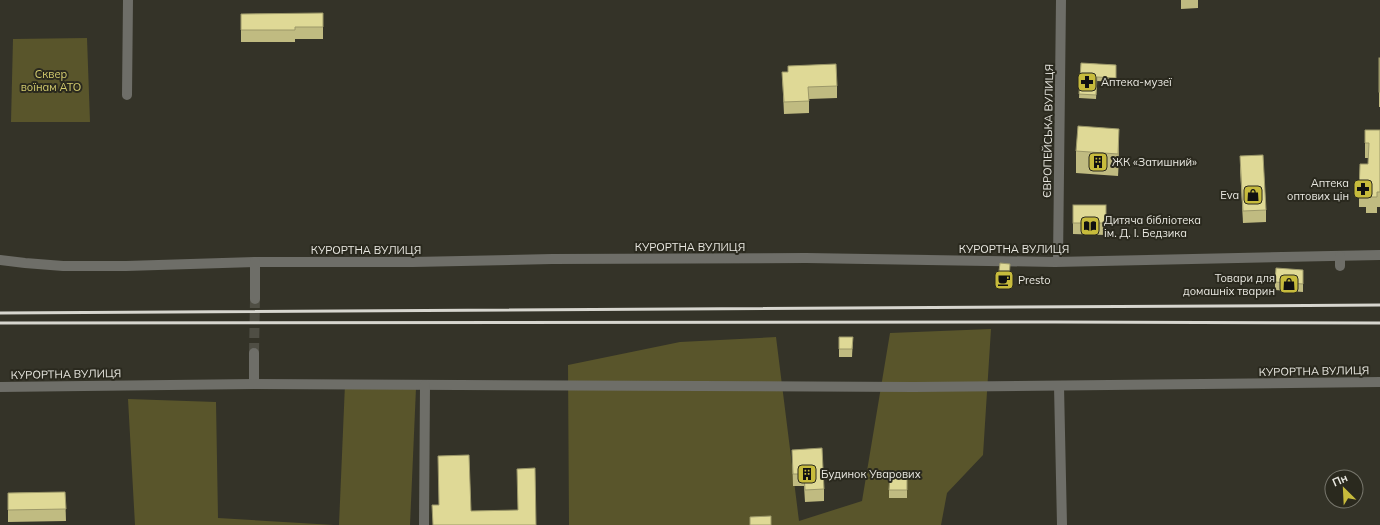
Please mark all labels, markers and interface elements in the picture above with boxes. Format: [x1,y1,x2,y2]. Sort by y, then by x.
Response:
street label: ЄВРОПЕЙСЬКА ВУЛИЦЯ [1040,64,1056,198]
park label: Сквер воїнам АТО [21,67,81,94]
pharmacy icon: Аптека-музеї [1076,71,1098,93]
place label: Аптека-музеї [1101,75,1172,89]
building icon: ЖК «Затишний» [1087,151,1109,173]
place label: ЖК «Затишний» [1112,155,1197,169]
place label: Аптека оптових цін [1287,176,1349,203]
pharmacy icon: Аптека оптових цін [1352,178,1374,200]
shop icon: Eva [1242,184,1264,206]
place label: Eva [1220,188,1239,202]
place label: Дитяча бібліотека ім. Д. І. Бедзика [1104,213,1201,240]
library icon: Дитяча бібліотека ім. Д. І. Бедзика [1079,215,1101,237]
street label: КУРОРТНА ВУЛИЦЯ [635,240,745,254]
street label: КУРОРТНА ВУЛИЦЯ [959,242,1069,256]
street label: КУРОРТНА ВУЛИЦЯ [311,243,421,257]
cafe icon: Presto [993,269,1015,291]
place label: Товари для домашніх тварин [1183,271,1275,298]
place label: Presto [1018,273,1050,287]
shop icon: Товари для домашніх тварин [1278,273,1300,295]
street label: КУРОРТНА ВУЛИЦЯ [1259,363,1369,379]
street label: КУРОРТНА ВУЛИЦЯ [11,366,121,382]
building icon: Будинок Уварових [796,463,818,485]
place label: Будинок Уварових [821,467,921,481]
north arrow [1324,469,1364,509]
text: Пн [1330,470,1350,489]

